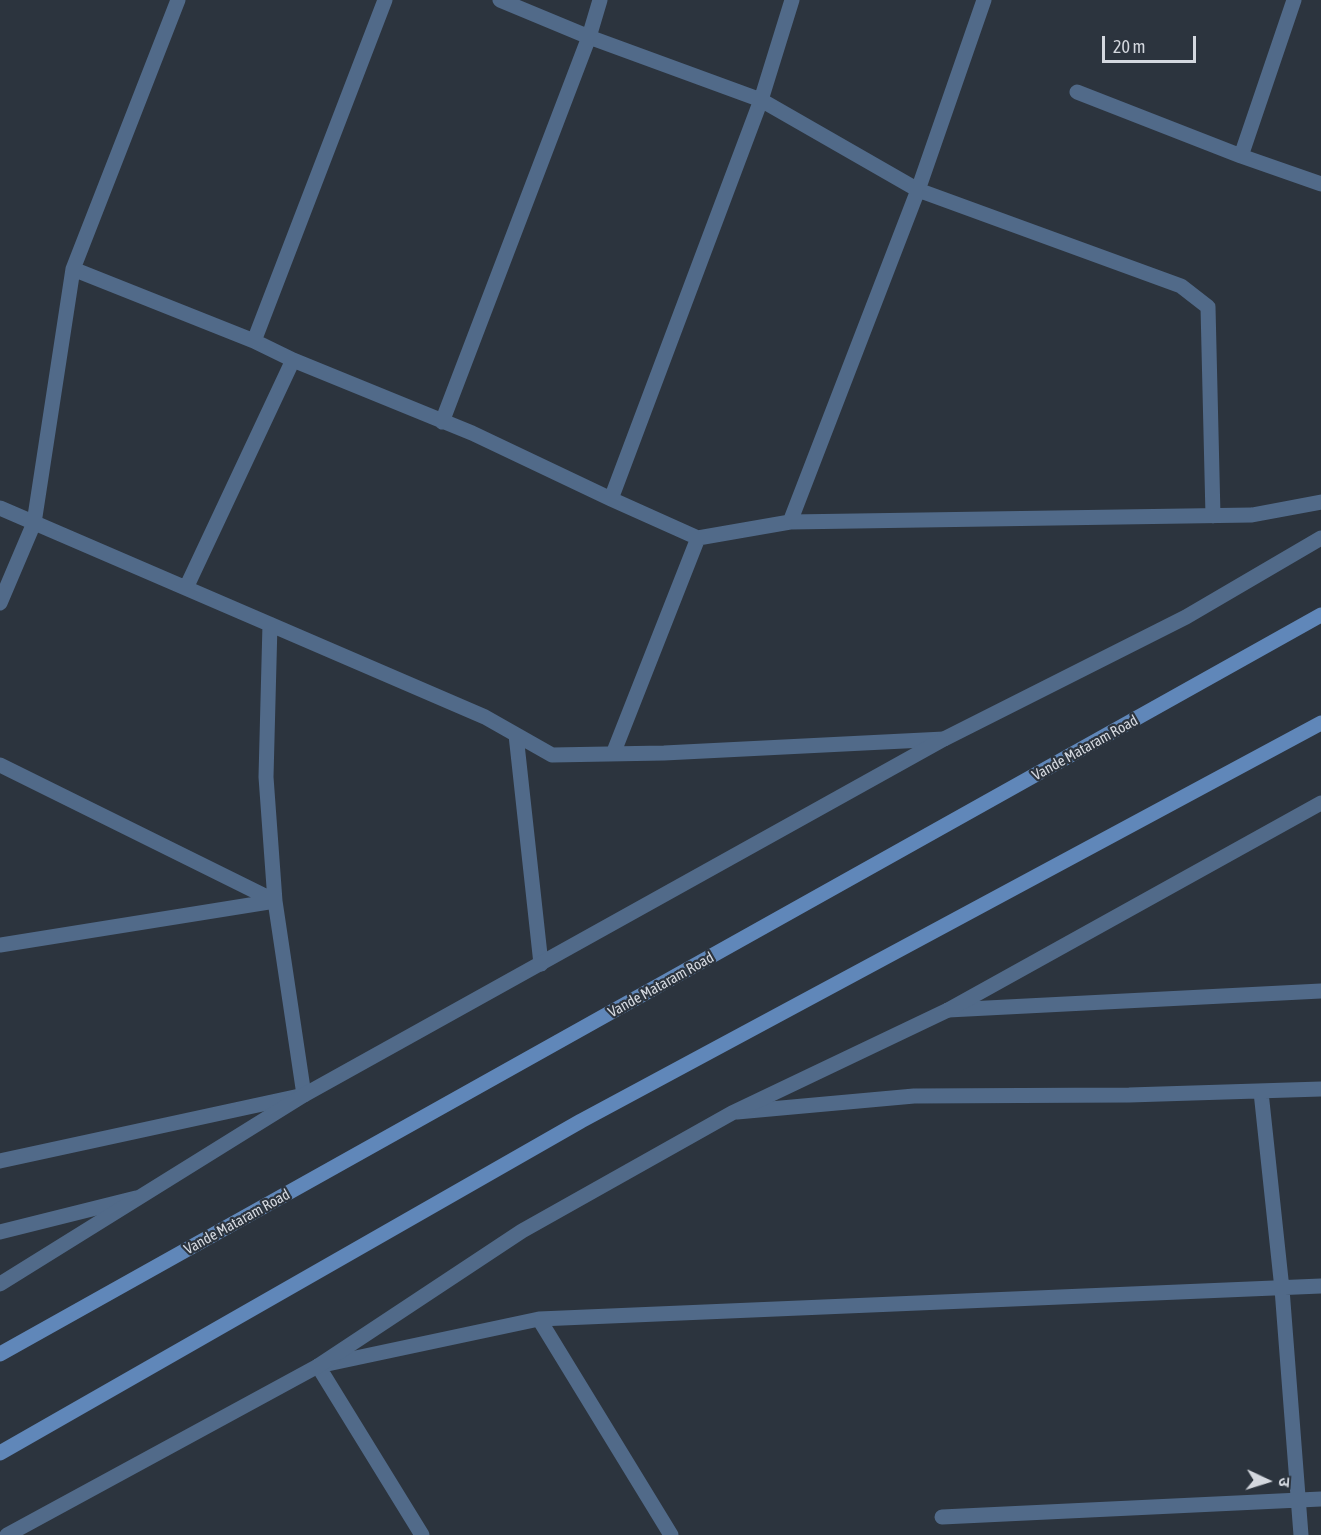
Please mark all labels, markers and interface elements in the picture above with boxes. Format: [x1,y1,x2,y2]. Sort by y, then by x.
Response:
scale bar [1105,24,1200,62]
text: 20 m [1113,36,1145,57]
street label: Vande Mataram Road [1029,712,1141,784]
street label: Vande Mataram Road [605,949,717,1021]
street label: Vande Mataram Road [181,1186,293,1258]
north arrow [1237,1451,1297,1511]
text: उ [1276,1477,1294,1488]

